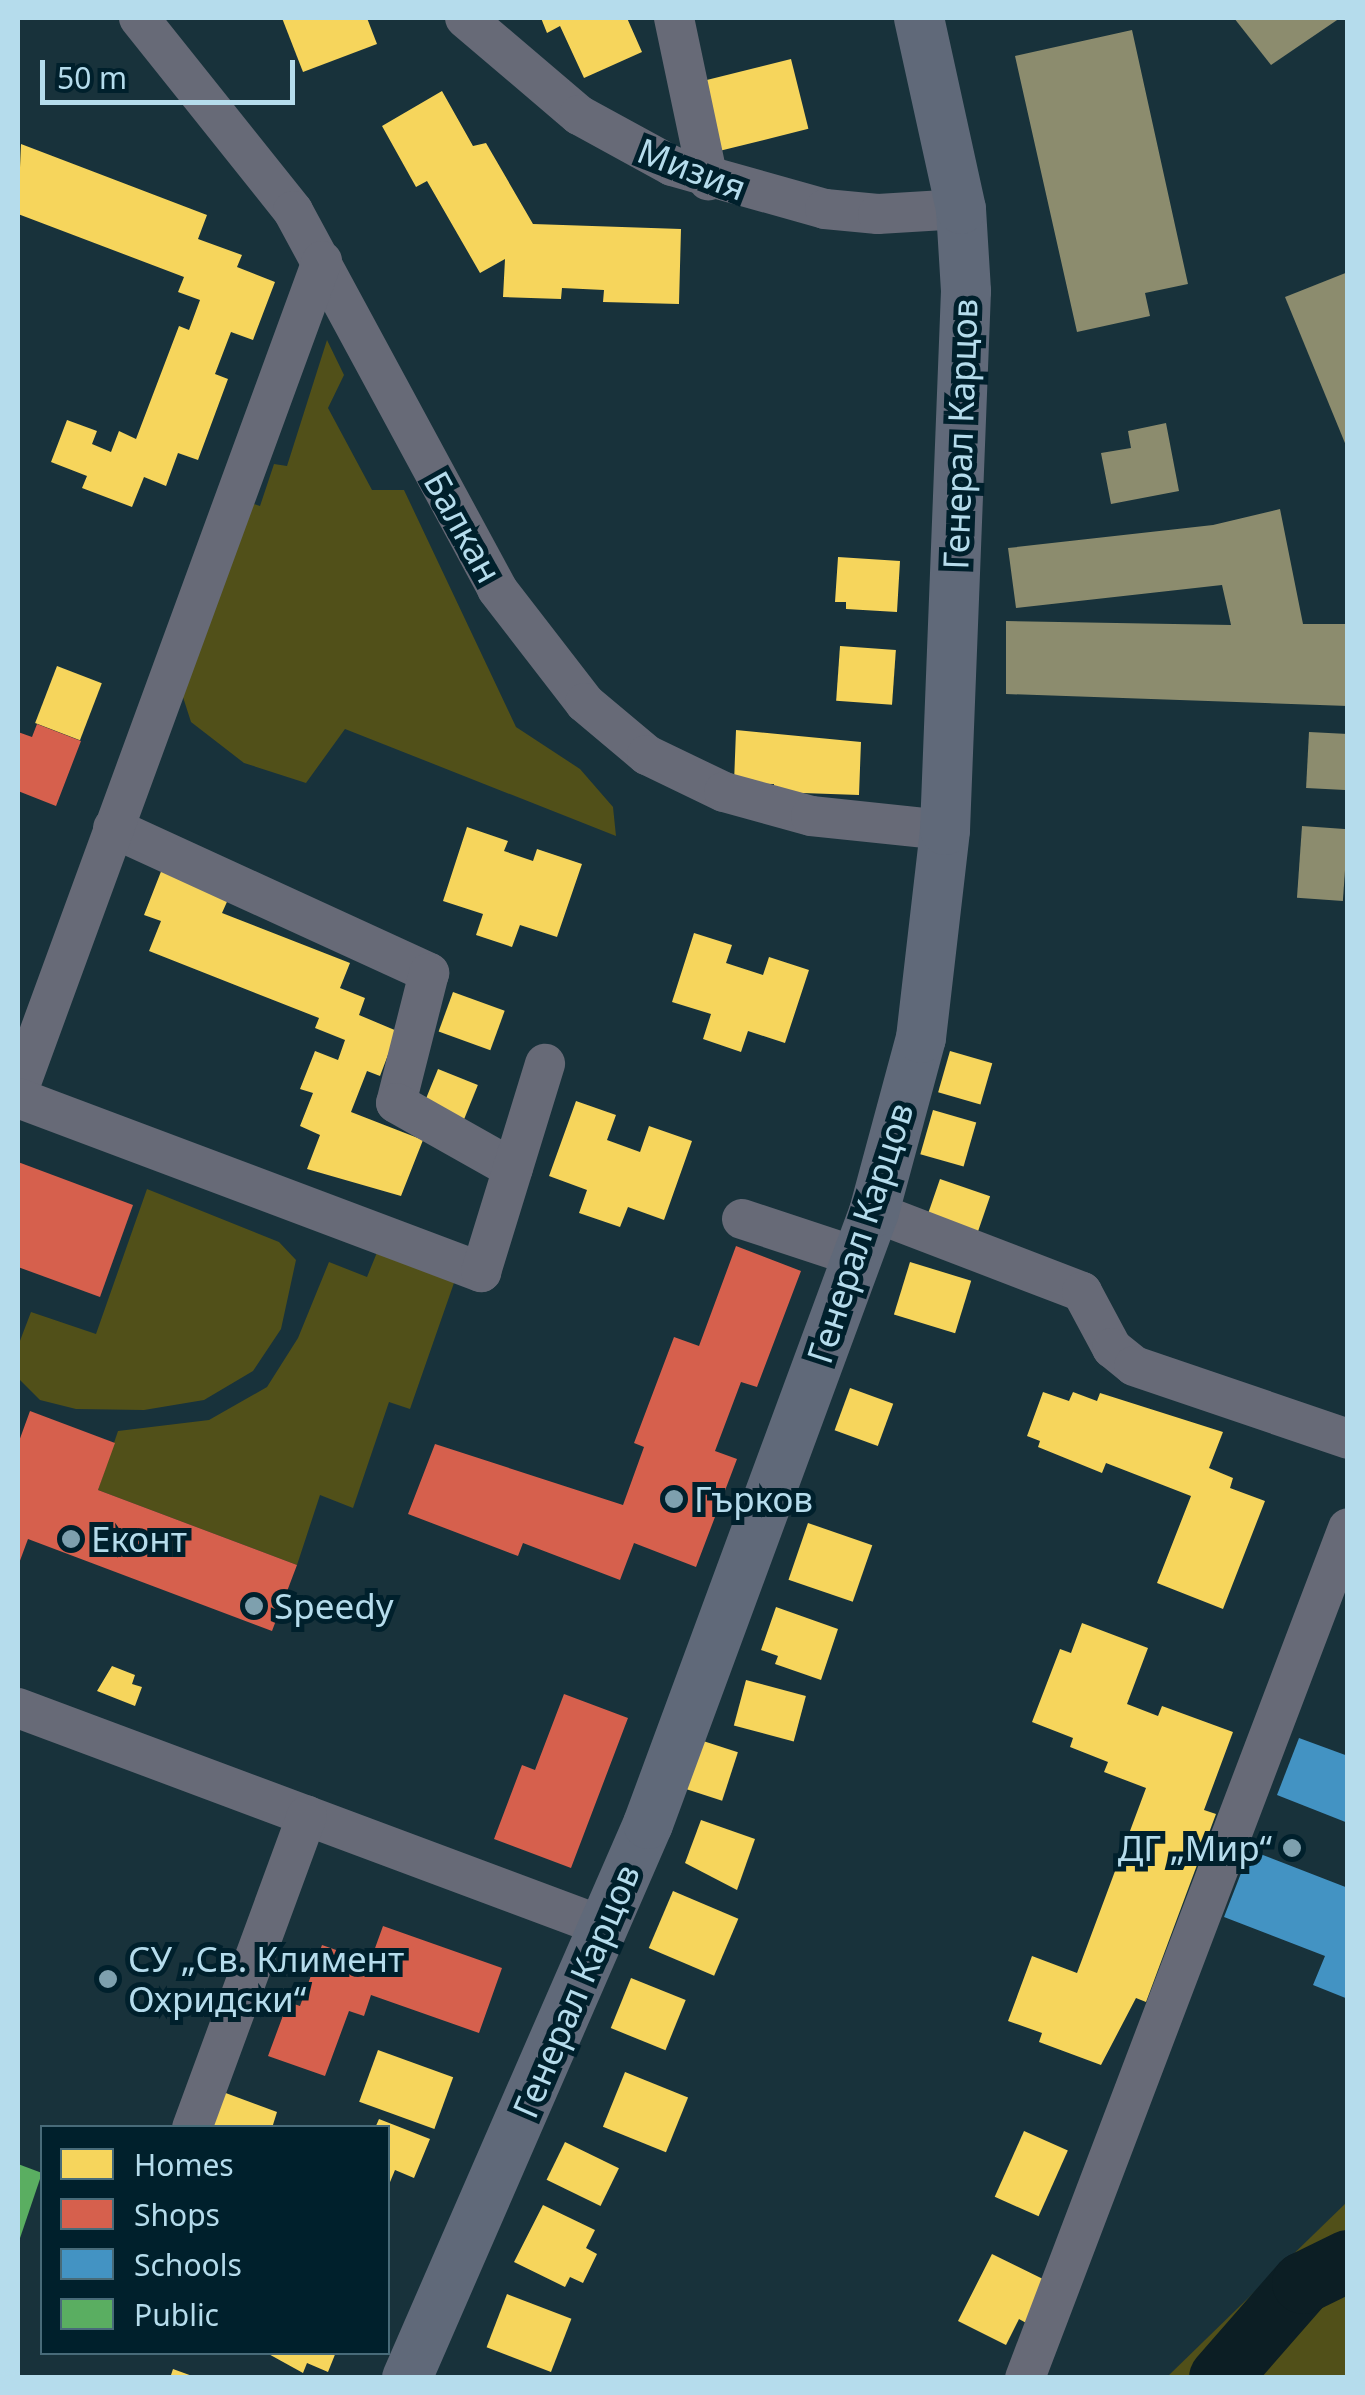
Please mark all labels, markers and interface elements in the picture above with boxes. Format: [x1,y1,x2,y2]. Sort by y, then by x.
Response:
scale bar [45,40,300,102]
text: 50 m [57,57,127,98]
street label: Мизия [632,129,752,209]
street label: Генерал Карцов [934,298,986,570]
street label: Балкан [415,464,511,590]
street label: Генерал Карцов [798,1098,922,1368]
place label: Гърков [694,1478,813,1520]
marker: Гърков [663,1488,685,1510]
place label: Еконт [91,1518,187,1560]
marker: Еконт [60,1528,82,1550]
place label: Speedy [274,1585,394,1627]
marker: Speedy [243,1595,265,1617]
place label: ДГ „Мир“ [1118,1827,1272,1869]
marker: ДГ „Мир“ [1281,1837,1303,1859]
street label: Генерал Карцов [504,1858,648,2124]
place label: СУ „Св. Климент Охридски“ [128,1938,404,2020]
marker: СУ „Св. Климент Охридски“ [97,1968,119,1990]
legend [40,2125,390,2355]
text: Homes [134,2144,234,2185]
text: Shops [134,2194,220,2235]
text: Schools [134,2244,242,2285]
text: Public [134,2294,219,2335]

